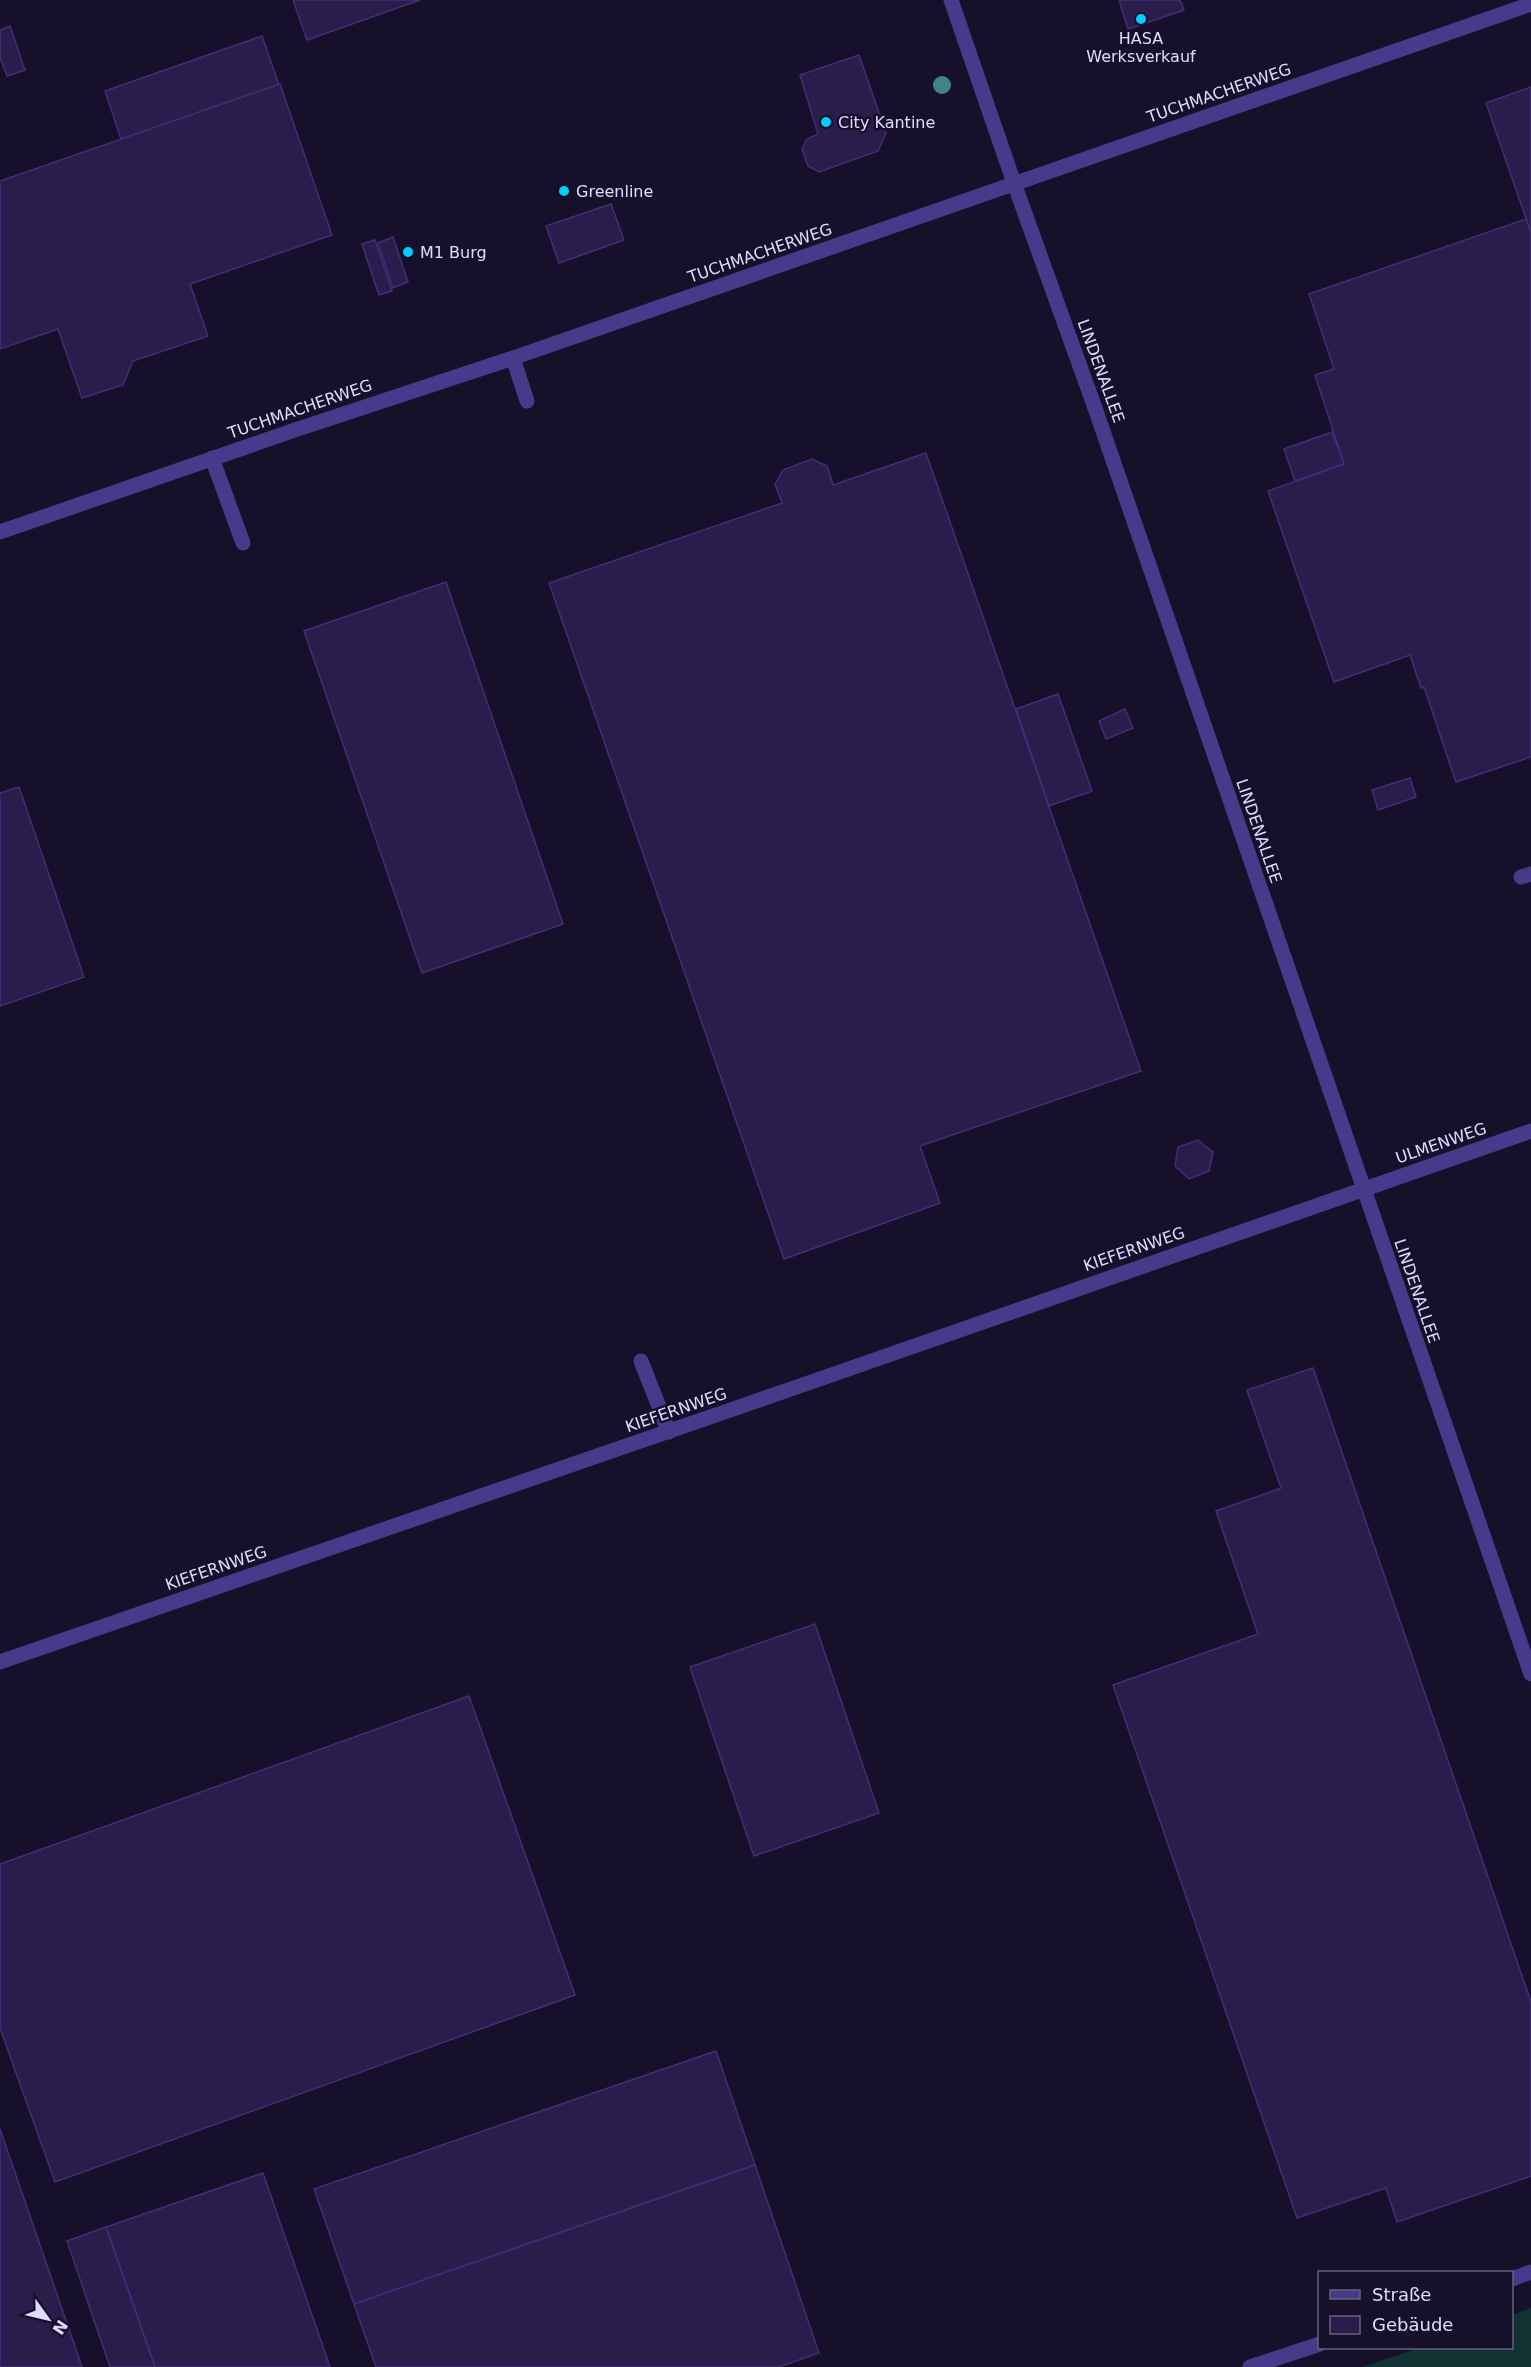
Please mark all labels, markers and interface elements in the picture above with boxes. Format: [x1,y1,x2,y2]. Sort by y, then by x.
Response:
marker: HASA Werksverkauf [1134,12,1148,26]
place label: HASA Werksverkauf [1086,29,1196,66]
street label: TUCHMACHERWEG [1143,59,1294,127]
place label: City Kantine [838,113,935,132]
marker: City Kantine [819,115,833,129]
place label: Greenline [576,182,653,201]
marker: Greenline [557,184,571,198]
street label: TUCHMACHERWEG [684,219,835,287]
place label: M1 Burg [420,243,487,262]
marker: M1 Burg [401,245,415,259]
street label: LINDENALLEE [1073,317,1129,425]
street label: TUCHMACHERWEG [224,375,375,443]
street label: LINDENALLEE [1232,776,1286,886]
street label: ULMENWEG [1393,1119,1489,1167]
street label: KIEFERNWEG [1081,1223,1187,1275]
street label: LINDENALLEE [1390,1236,1444,1346]
street label: KIEFERNWEG [623,1384,729,1436]
street label: KIEFERNWEG [163,1542,269,1594]
legend [1318,2271,1513,2349]
text: Straße [1372,2284,1431,2305]
north arrow [18,2289,78,2349]
text: Gebäude [1372,2314,1453,2335]
text: N [48,2316,72,2338]

